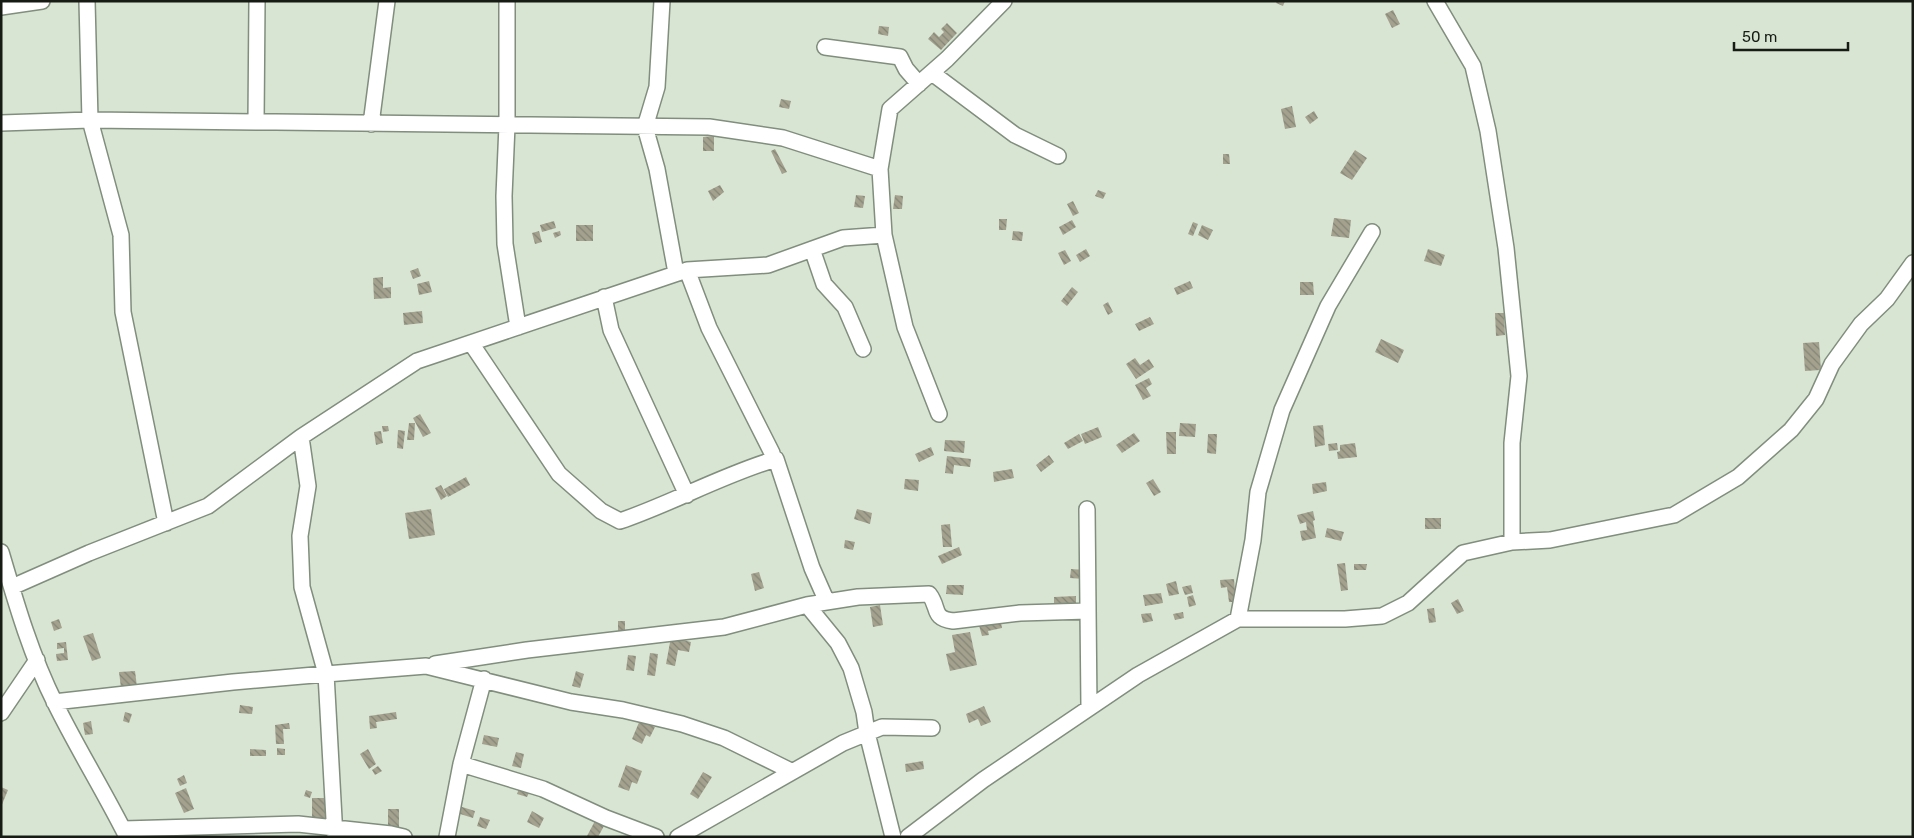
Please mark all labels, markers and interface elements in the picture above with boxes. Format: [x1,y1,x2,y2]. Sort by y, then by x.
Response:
scale bar [1734,20,1848,52]
text: 50 m [1742,28,1777,46]

